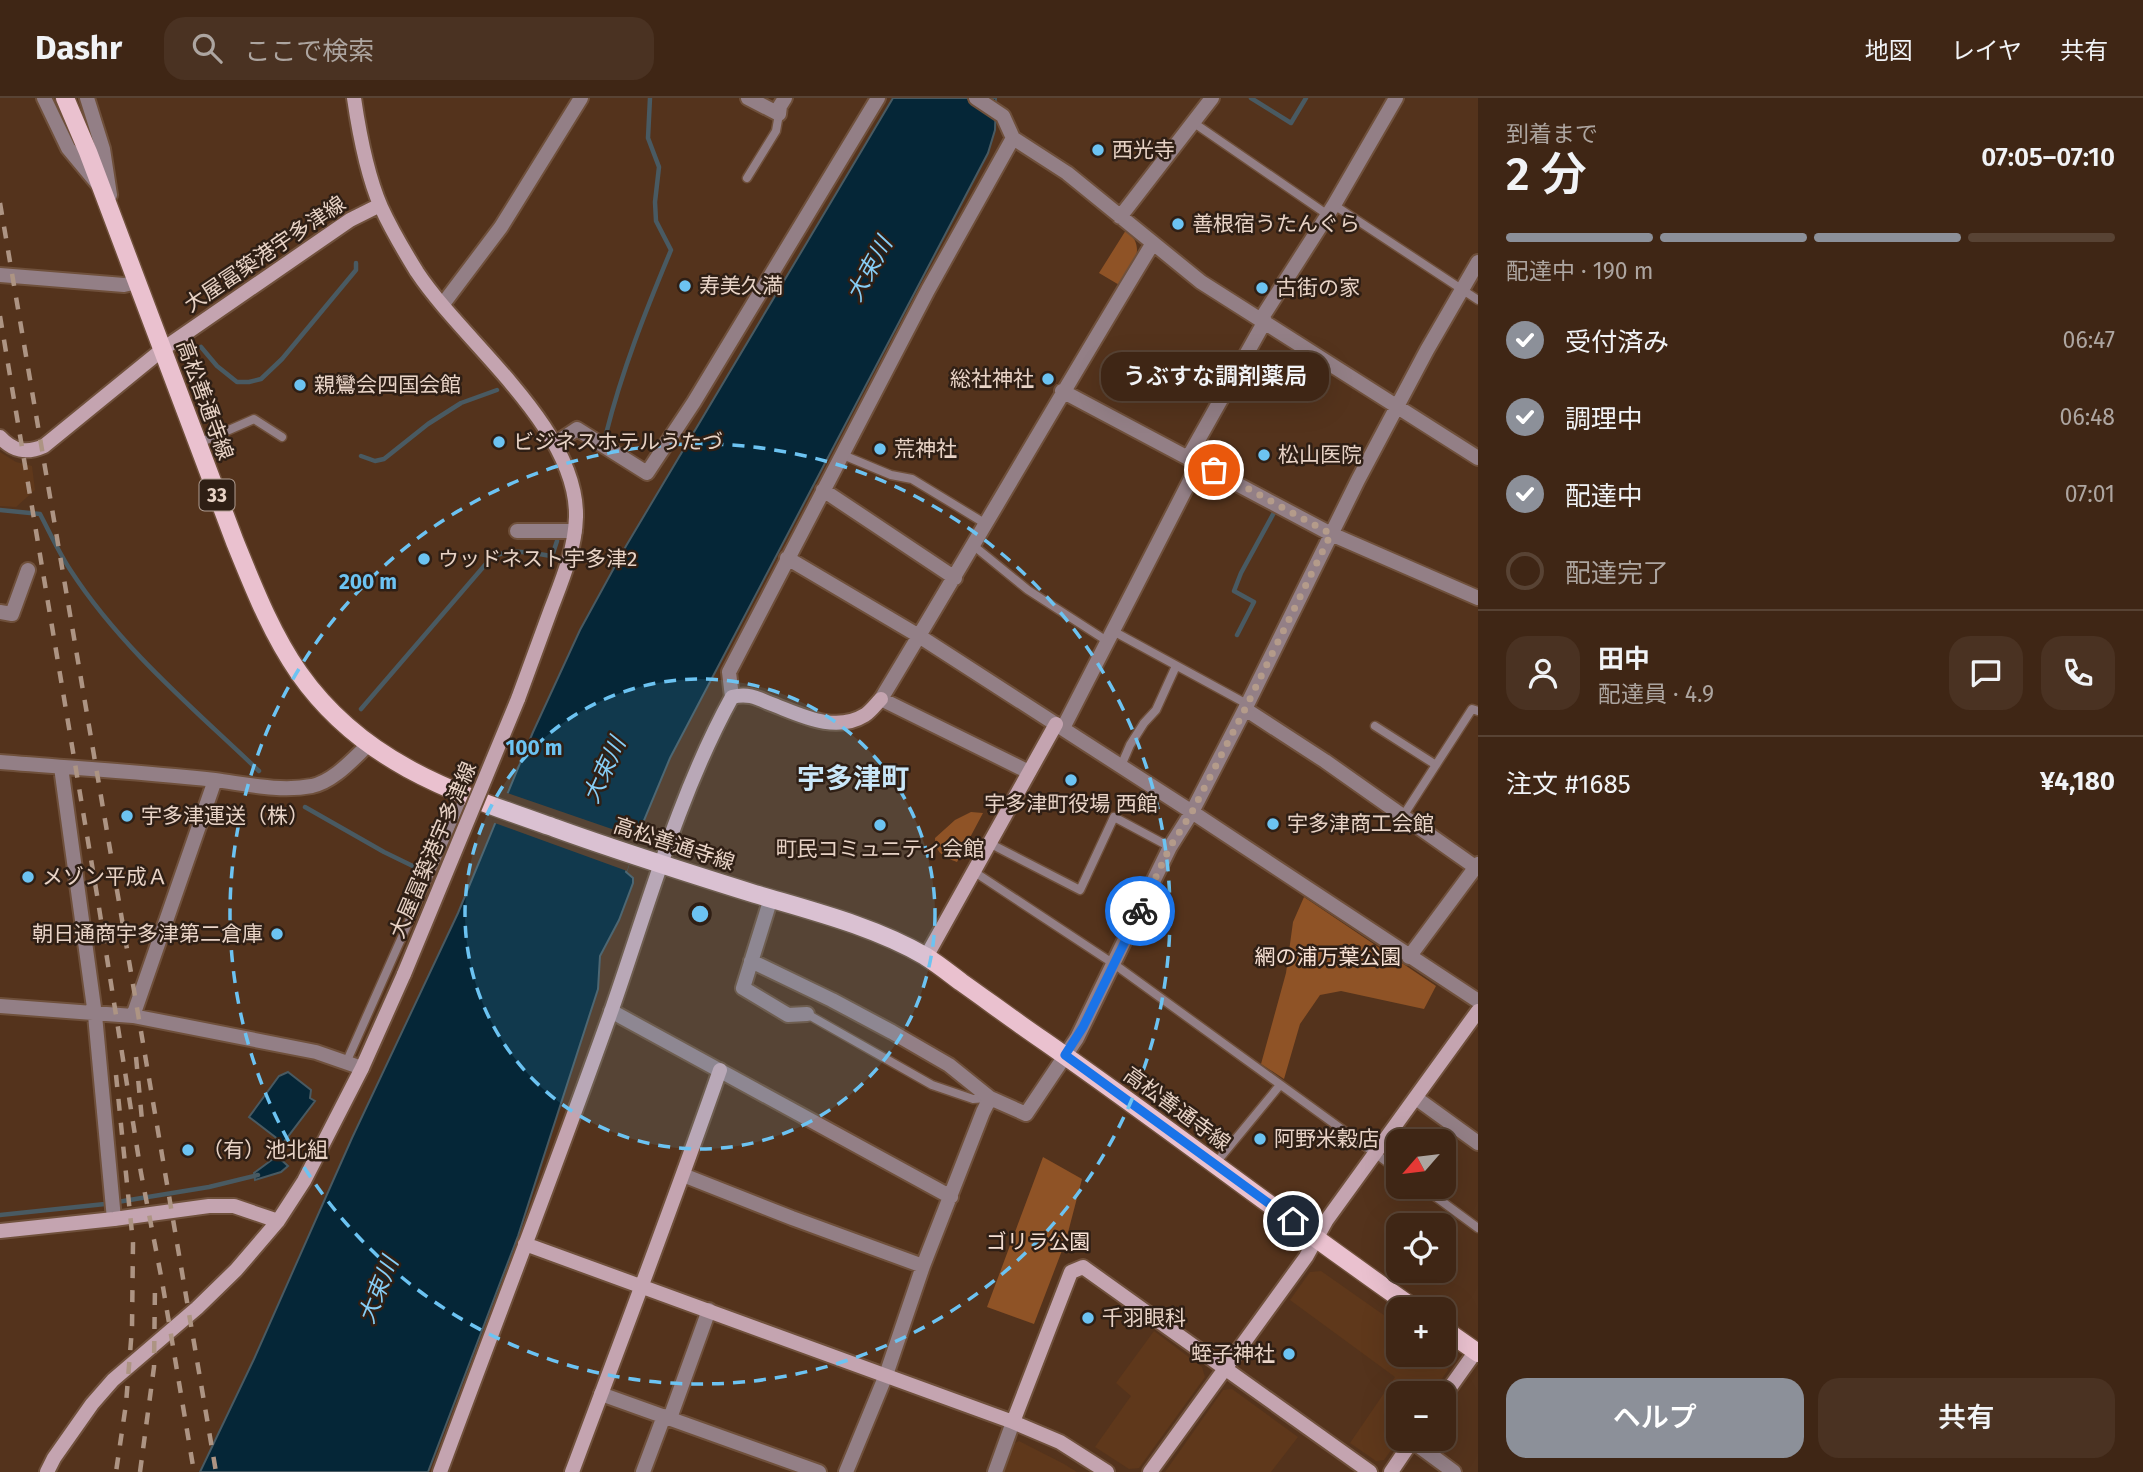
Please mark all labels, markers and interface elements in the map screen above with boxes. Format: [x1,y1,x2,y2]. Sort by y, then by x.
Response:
search box [164,17,654,80]
text: Dashr [35,28,122,68]
icon: search [188,29,226,67]
text: ここで検索 [244,36,374,67]
text: 地図 [1865,37,1913,65]
text: レイヤ [1951,37,2022,65]
text: 共有 [2060,37,2108,65]
text: 到着まで [1506,120,1598,148]
place label: 西光寺 [1112,137,1175,163]
marker: 西光寺 [1090,142,1106,158]
text: 07:05–07:10 [1981,142,2115,173]
text: 2 分 [1506,147,1587,202]
street label: 大屋冨築港宇多津線 [179,190,351,318]
place label: 善根宿うたんぐら [1192,211,1360,237]
marker: 善根宿うたんぐら [1170,216,1186,232]
water label: 大束川 [840,229,899,306]
text: 配達中 · 190 m [1506,257,1653,285]
place label: 寿美久満 [699,273,783,299]
place label: 古街の家 [1276,275,1360,301]
marker: 寿美久満 [677,278,693,294]
marker: 古街の家 [1254,280,1270,296]
icon: check [1506,321,1544,359]
text: 06:47 [2063,326,2115,354]
text: 受付済み [1565,327,1669,358]
street label: 高松善通寺線 [171,336,239,464]
callout: うぶすな調剤薬局 [1100,351,1328,400]
text: うぶすな調剤薬局 [1123,362,1307,390]
place label: 総社神社 [950,366,1034,392]
marker: 総社神社 [1040,371,1056,387]
place label: 親鸞会四国会館 [314,372,461,398]
marker: 親鸞会四国会館 [292,377,308,393]
icon: check [1506,398,1544,436]
text: 06:48 [2060,403,2115,431]
text: 調理中 [1565,404,1643,435]
place label: ビジネスホテルうたづ [513,429,723,455]
marker: ビジネスホテルうたづ [491,434,507,450]
place label: 荒神社 [894,436,957,462]
pin [1184,440,1244,500]
marker: 荒神社 [872,441,888,457]
place label: 松山医院 [1278,442,1362,468]
marker: 松山医院 [1256,447,1272,463]
icon: bag [1195,451,1233,489]
icon: check [1506,475,1544,513]
road number: 33 [200,480,234,510]
text: 07:01 [2065,480,2115,508]
text: 配達中 [1565,481,1643,512]
place label: ウッドネスト宇多津2 [438,546,637,572]
marker: ウッドネスト宇多津2 [416,551,432,567]
text: 配達完了 [1565,558,1669,589]
text: 200 m [339,569,397,595]
button: person [1506,636,1580,710]
button: chat [1949,636,2023,710]
button: phone [2041,636,2115,710]
text: 田中 [1598,644,1650,675]
text: 配達員 · 4.9 [1598,680,1714,708]
water label: 大束川 [577,730,633,807]
text: 100 m [505,735,563,761]
street label: 大屋冨築港宇多津線 [384,758,482,942]
district label: 宇多津町 [797,762,909,795]
text: ¥4,180 [2040,766,2115,797]
text: 注文 #1685 [1506,769,1631,800]
marker: 宇多津町役場 西館 [1063,772,1079,788]
place label: 宇多津町役場 西館 [984,791,1158,817]
place label: 宇多津運送（株） [141,803,309,829]
marker: 宇多津運送（株） [119,808,135,824]
place label: 宇多津商工会館 [1287,811,1434,837]
street label: 高松善通寺線 [610,812,738,876]
marker: 宇多津商工会館 [1265,816,1281,832]
marker: 町民コミュニティ会館 [872,817,888,833]
place label: 町民コミュニティ会館 [776,836,984,862]
place label: メゾン平成Ａ [42,864,168,890]
marker: メゾン平成Ａ [20,869,36,885]
courier [1105,876,1175,946]
icon: bike [1121,892,1159,930]
centre of rings [688,902,712,926]
place label: 朝日通商宇多津第二倉庫 [32,921,263,947]
marker: 朝日通商宇多津第二倉庫 [269,926,285,942]
park label: 網の浦万葉公園 [1255,944,1402,970]
street label: 高松善通寺線 [1118,1061,1236,1157]
place label: 阿野米穀店 [1274,1126,1379,1152]
north arrow [1386,1129,1456,1199]
map controls [1386,1129,1456,1451]
marker: 阿野米穀店 [1252,1131,1268,1147]
place label: （有）池北組 [202,1137,328,1163]
marker: （有）池北組 [180,1142,196,1158]
pin [1263,1191,1323,1251]
icon: home [1274,1202,1312,1240]
button: locate [1386,1213,1456,1283]
park label: ゴリラ公園 [986,1229,1091,1255]
water label: 大束川 [352,1250,405,1327]
button: + [1386,1297,1456,1367]
place label: 千羽眼科 [1102,1305,1186,1331]
marker: 千羽眼科 [1080,1310,1096,1326]
place label: 蛭子神社 [1191,1341,1275,1367]
marker: 蛭子神社 [1281,1346,1297,1362]
button: ヘルプ [1506,1378,1804,1458]
button: 共有 [1818,1378,2115,1458]
button: − [1386,1381,1456,1451]

